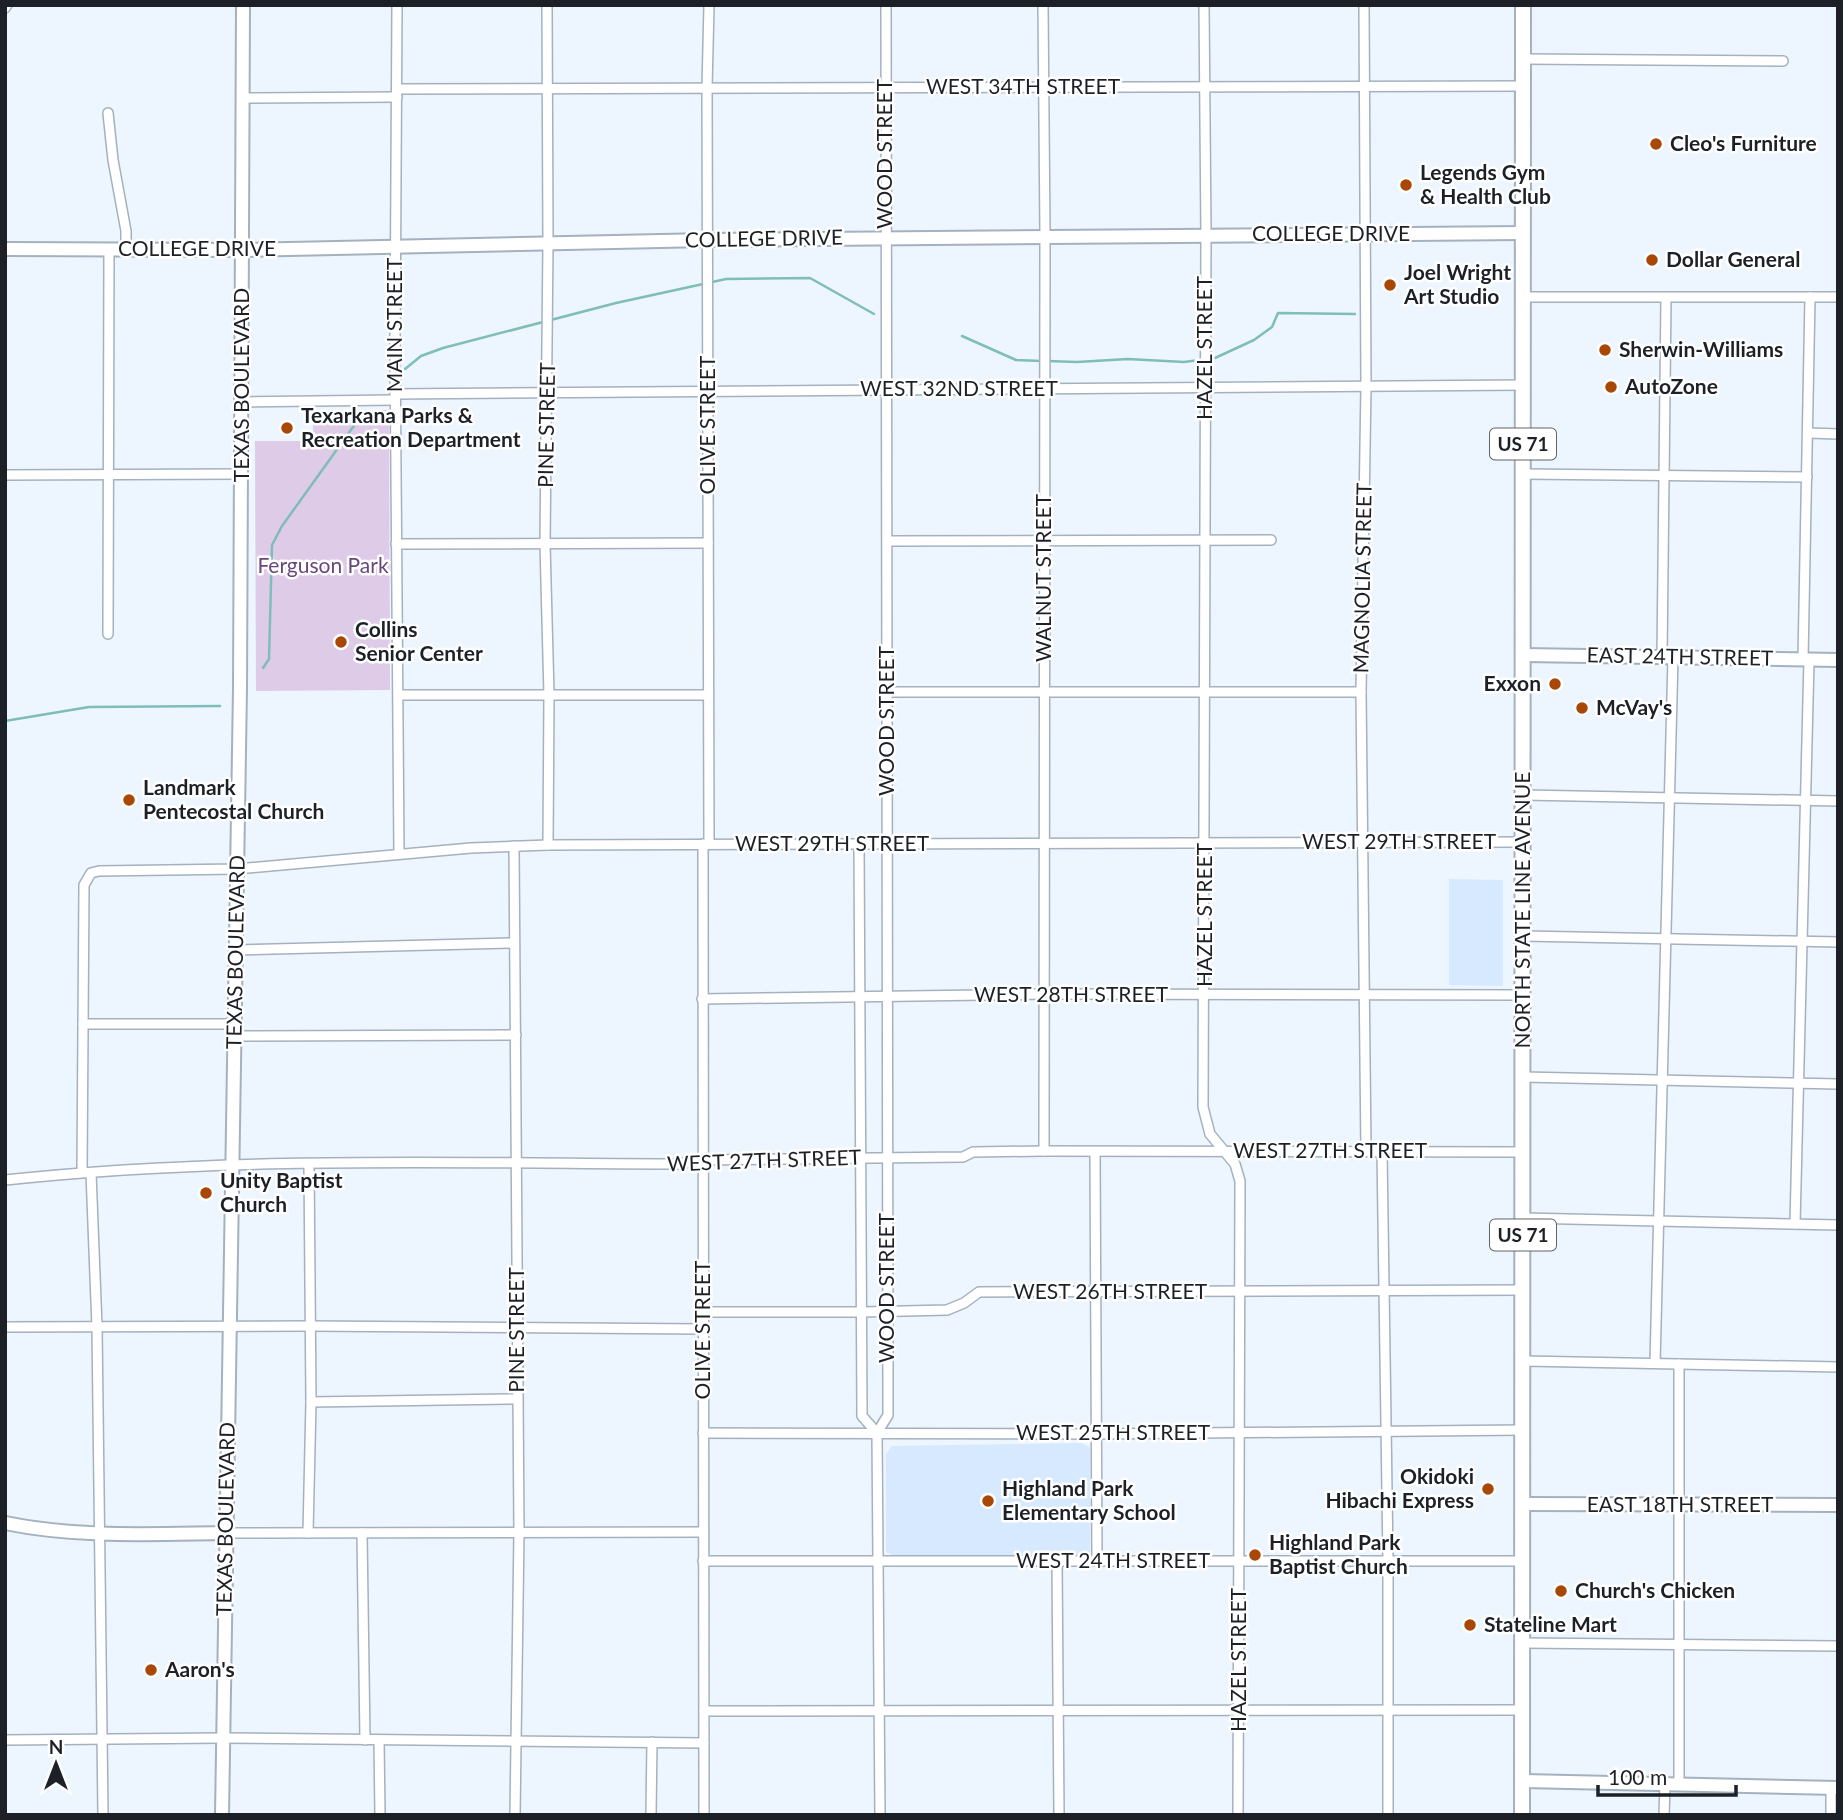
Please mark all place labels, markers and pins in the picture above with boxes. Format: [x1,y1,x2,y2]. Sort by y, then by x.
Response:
place label: Cleo's Furniture [1670,130,1817,155]
marker: Cleo's Furniture [1648,136,1664,152]
place label: Legends Gym & Health Club [1420,159,1551,208]
marker: Legends Gym & Health Club [1398,177,1414,193]
place label: Dollar General [1666,246,1800,271]
marker: Dollar General [1644,252,1660,268]
place label: Joel Wright Art Studio [1403,259,1511,308]
marker: Joel Wright Art Studio [1382,277,1398,293]
place label: Sherwin-Williams [1619,336,1783,361]
marker: Sherwin-Williams [1597,342,1613,358]
place label: AutoZone [1624,373,1718,398]
marker: AutoZone [1603,379,1619,395]
place label: Texarkana Parks & Recreation Department [301,402,521,451]
marker: Texarkana Parks & Recreation Department [279,420,295,436]
place label: Collins Senior Center [355,616,483,665]
marker: Collins Senior Center [333,634,349,650]
place label: Exxon [1484,670,1541,695]
marker: Exxon [1547,676,1563,692]
place label: McVay's [1596,694,1672,719]
marker: McVay's [1574,700,1590,716]
place label: Landmark Pentecostal Church [143,774,324,823]
marker: Landmark Pentecostal Church [121,792,137,808]
place label: Unity Baptist Church [220,1167,343,1216]
marker: Unity Baptist Church [198,1185,214,1201]
place label: Okidoki Hibachi Express [1325,1463,1474,1512]
place label: Highland Park Elementary School [1002,1475,1176,1524]
marker: Okidoki Hibachi Express [1480,1481,1496,1497]
marker: Highland Park Elementary School [980,1493,996,1509]
place label: Highland Park Baptist Church [1269,1529,1408,1578]
marker: Highland Park Baptist Church [1247,1547,1263,1563]
place label: Church's Chicken [1575,1577,1735,1602]
marker: Church's Chicken [1553,1583,1569,1599]
place label: Stateline Mart [1484,1611,1617,1636]
marker: Stateline Mart [1462,1617,1478,1633]
place label: Aaron's [164,1656,235,1681]
marker: Aaron's [143,1662,159,1678]

